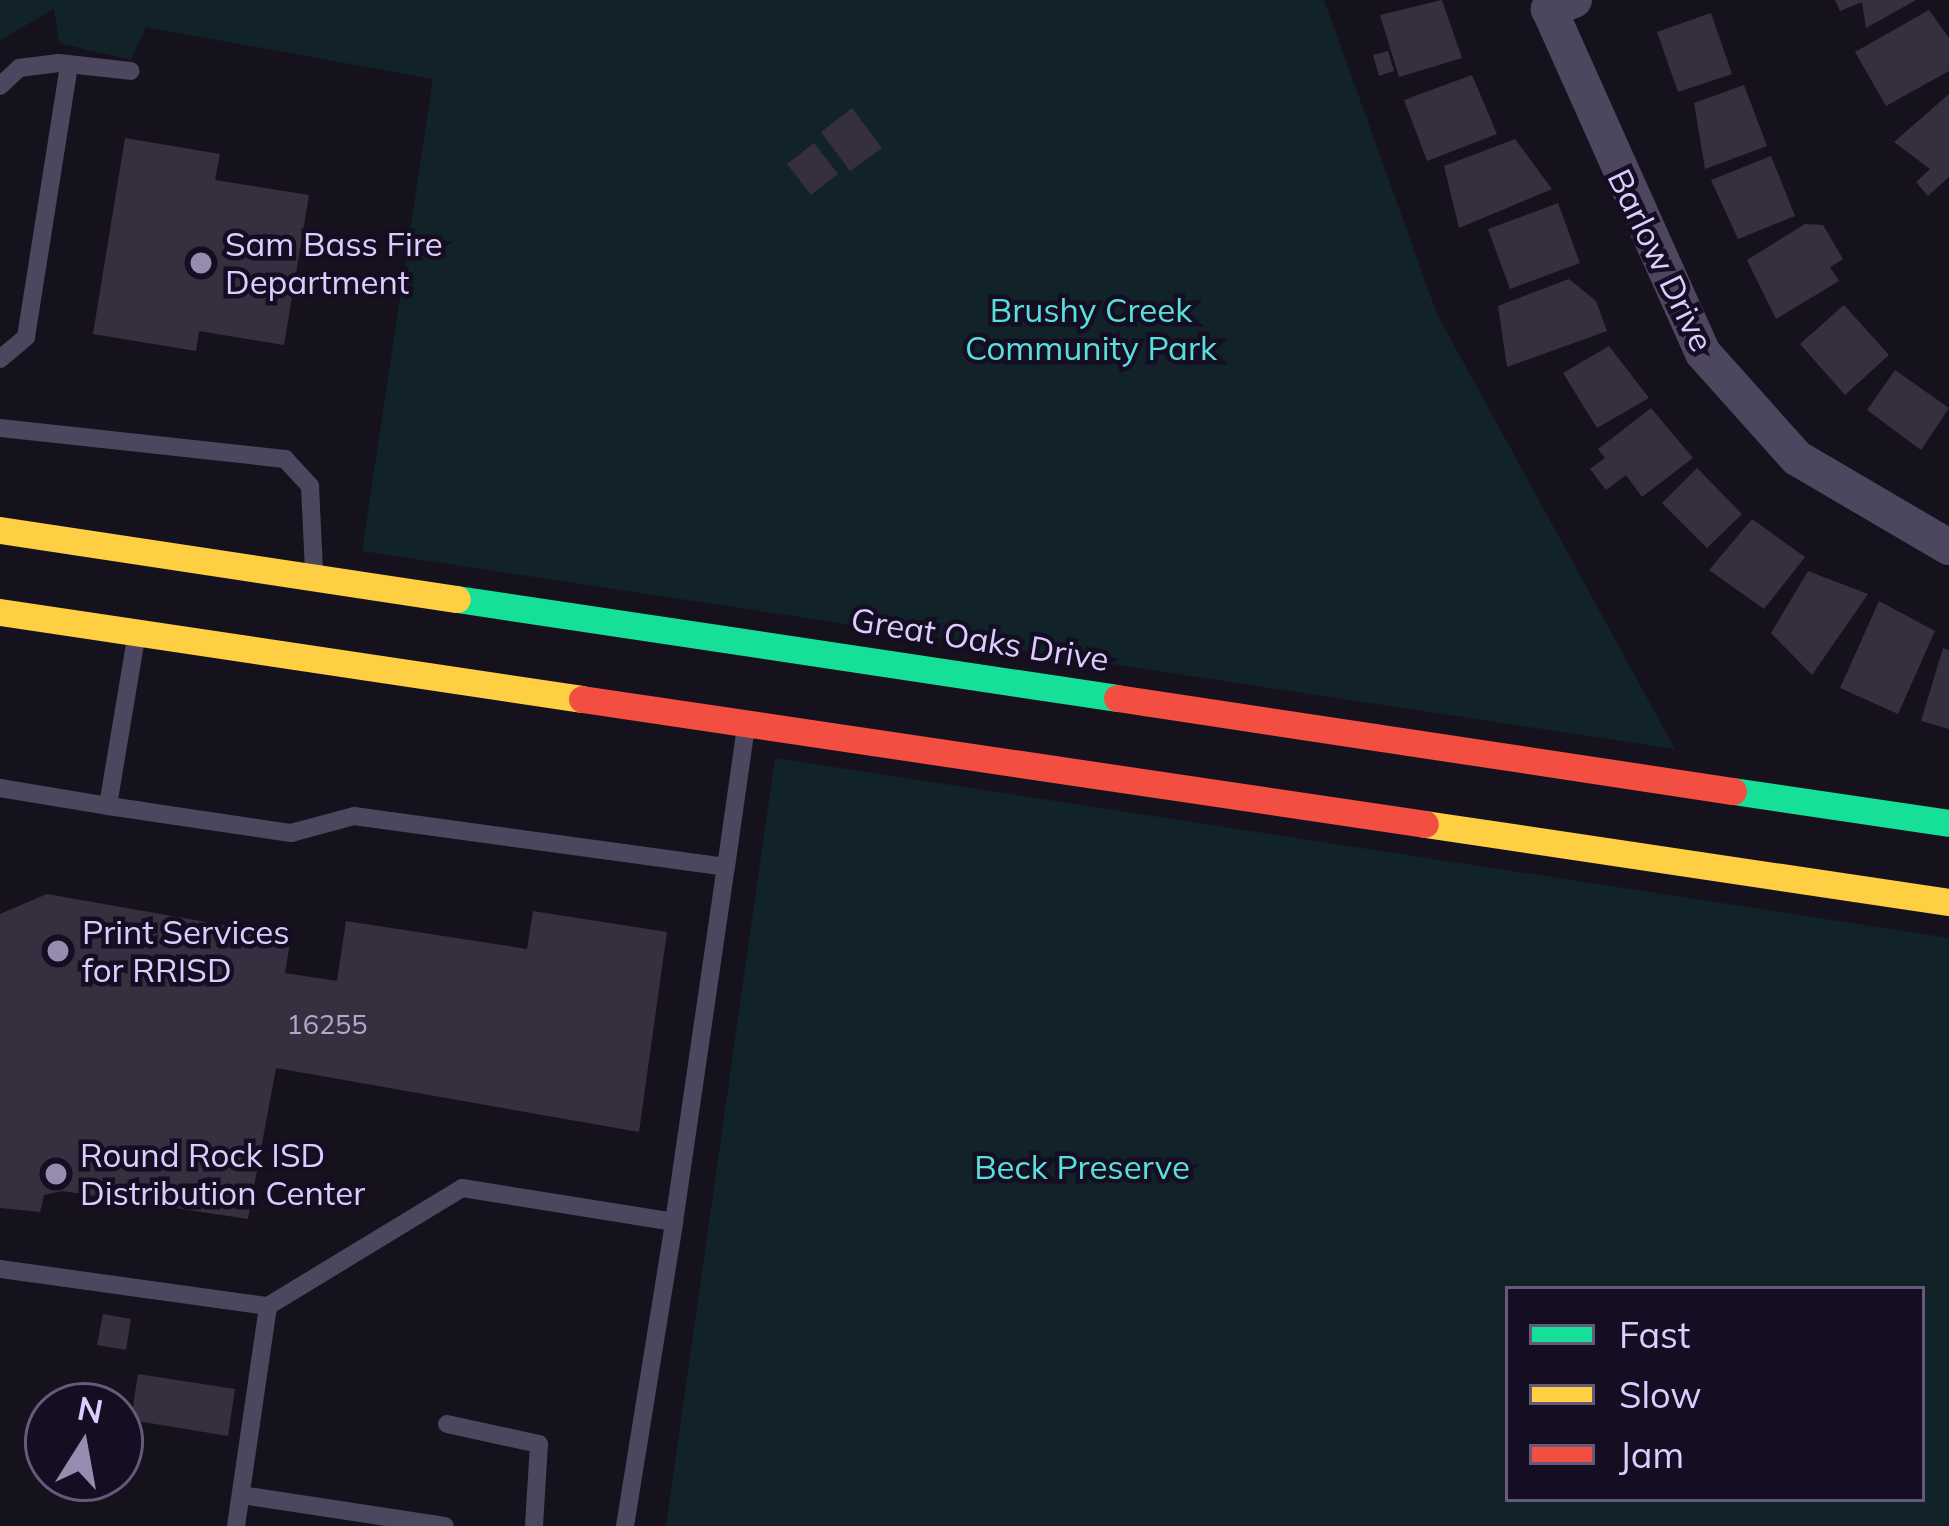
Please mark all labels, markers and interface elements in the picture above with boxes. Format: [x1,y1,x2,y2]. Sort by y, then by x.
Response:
street label: Barlow Drive [1600,162,1722,358]
place label: Sam Bass Fire Department [225,224,443,302]
marker: Sam Bass Fire Department [188,250,214,276]
park label: Brushy Creek Community Park [965,290,1217,368]
street label: Great Oaks Drive [848,599,1112,679]
place label: Print Services for RRISD [82,912,290,990]
marker: Print Services for RRISD [45,938,71,964]
house number: 16255 [287,1009,367,1041]
place label: Round Rock ISD Distribution Center [80,1135,365,1213]
park label: Beck Preserve [974,1147,1190,1187]
marker: Round Rock ISD Distribution Center [43,1161,69,1187]
legend [1505,1286,1925,1502]
text: Fast [1619,1312,1690,1357]
text: Slow [1619,1372,1702,1417]
north arrow [24,1382,144,1502]
text: N [74,1387,107,1432]
text: Jam [1619,1432,1684,1477]

